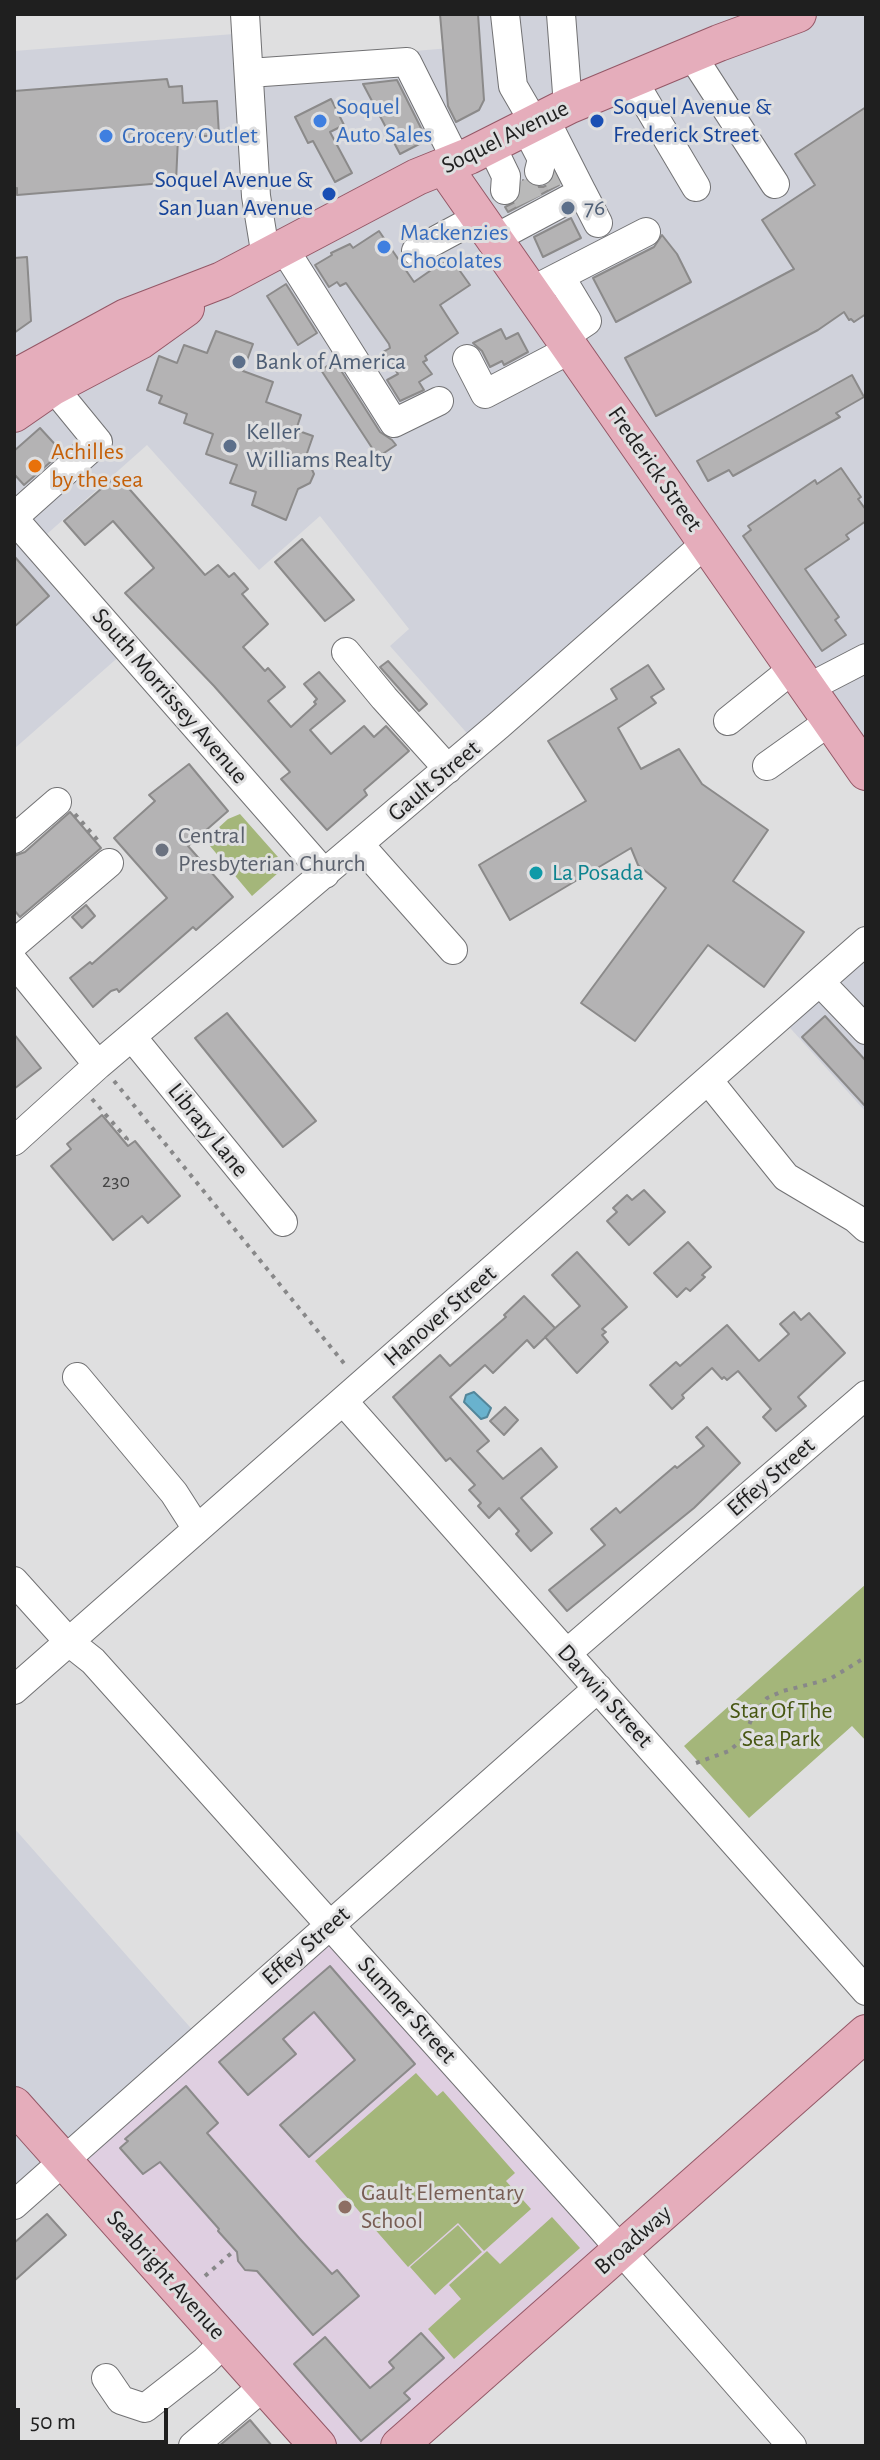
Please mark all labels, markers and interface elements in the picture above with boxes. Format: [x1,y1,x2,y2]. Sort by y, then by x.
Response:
place label: Soquel Auto Sales [336,93,433,149]
place label: Soquel Avenue & Frederick Street [613,93,772,149]
street label: Soquel Avenue [437,94,573,180]
marker: Soquel Auto Sales [311,112,329,130]
marker: Soquel Avenue & Frederick Street [588,112,606,130]
place label: Grocery Outlet [122,122,258,150]
marker: Grocery Outlet [97,127,115,145]
place label: Soquel Avenue & San Juan Avenue [154,166,313,222]
marker: Soquel Avenue & San Juan Avenue [320,185,338,203]
place label: 76 [584,194,605,222]
marker: 76 [559,199,577,217]
place label: Mackenzies Chocolates [400,219,509,275]
marker: Mackenzies Chocolates [375,238,393,256]
place label: Bank of America [255,348,406,376]
marker: Bank of America [230,353,248,371]
street label: Frederick Street [601,401,709,537]
place label: Keller Williams Realty [246,418,392,474]
marker: Keller Williams Realty [221,437,239,455]
place label: Achilles by the sea [51,438,143,494]
marker: Achilles by the sea [26,457,44,475]
street label: South Morrissey Avenue [86,602,254,790]
street label: Gault Street [382,734,486,828]
place label: Central Presbyterian Church [178,822,366,878]
marker: Central Presbyterian Church [153,841,171,859]
place label: La Posada [552,859,644,887]
marker: La Posada [527,864,545,882]
street label: Library Lane [161,1077,255,1183]
house number: 230 [102,1169,130,1193]
street label: Hanover Street [378,1259,502,1373]
street label: Effey Street [721,1431,821,1523]
street label: Darwin Street [551,1638,659,1754]
park label: Star Of The Sea Park [729,1697,833,1753]
street label: Effey Street [256,1900,356,1992]
street label: Sumner Street [351,1951,463,2069]
place label: Gault Elementary School [361,2179,524,2235]
marker: Gault Elementary School [336,2198,354,2216]
street label: Broadway [589,2199,677,2281]
street label: Seabright Avenue [100,2204,232,2346]
scale bar [20,2392,172,2442]
text: 50 m [30,2410,76,2434]

